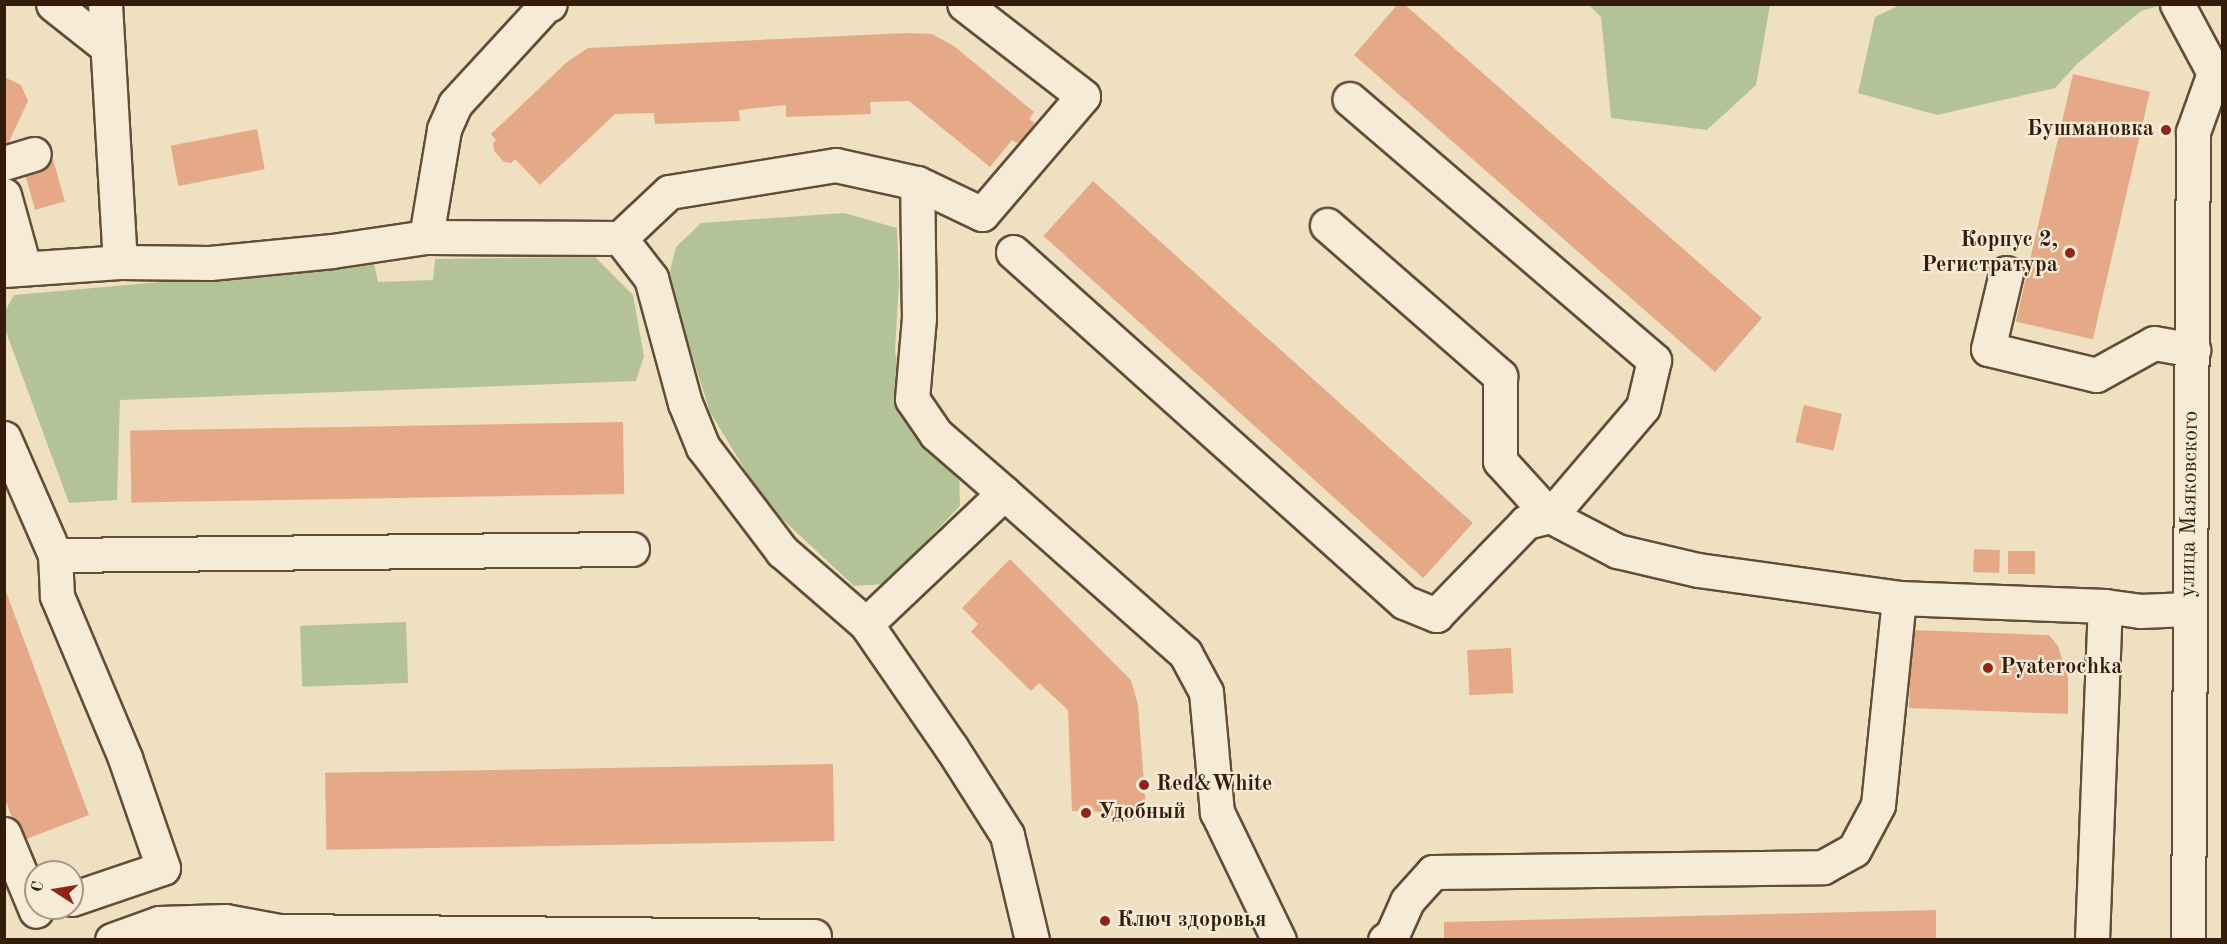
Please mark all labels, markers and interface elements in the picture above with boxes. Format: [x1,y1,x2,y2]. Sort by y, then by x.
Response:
place label: Бушмановка [2027,117,2154,143]
marker: Бушмановка [2159,123,2173,137]
place label: Корпус 2, Регистратура [1921,227,2058,278]
marker: Корпус 2, Регистратура [2063,246,2077,260]
street label: улица Маяковского [2175,410,2205,598]
place label: Pyaterochka [2000,655,2122,681]
marker: Pyaterochka [1981,661,1995,675]
place label: Red&White [1156,772,1272,798]
marker: Red&White [1137,778,1151,792]
place label: Удобный [1098,800,1186,826]
marker: Удобный [1079,806,1093,820]
north arrow [24,860,84,920]
text: С [29,880,47,894]
place label: Ключ здоровья [1117,908,1266,934]
marker: Ключ здоровья [1098,914,1112,928]

